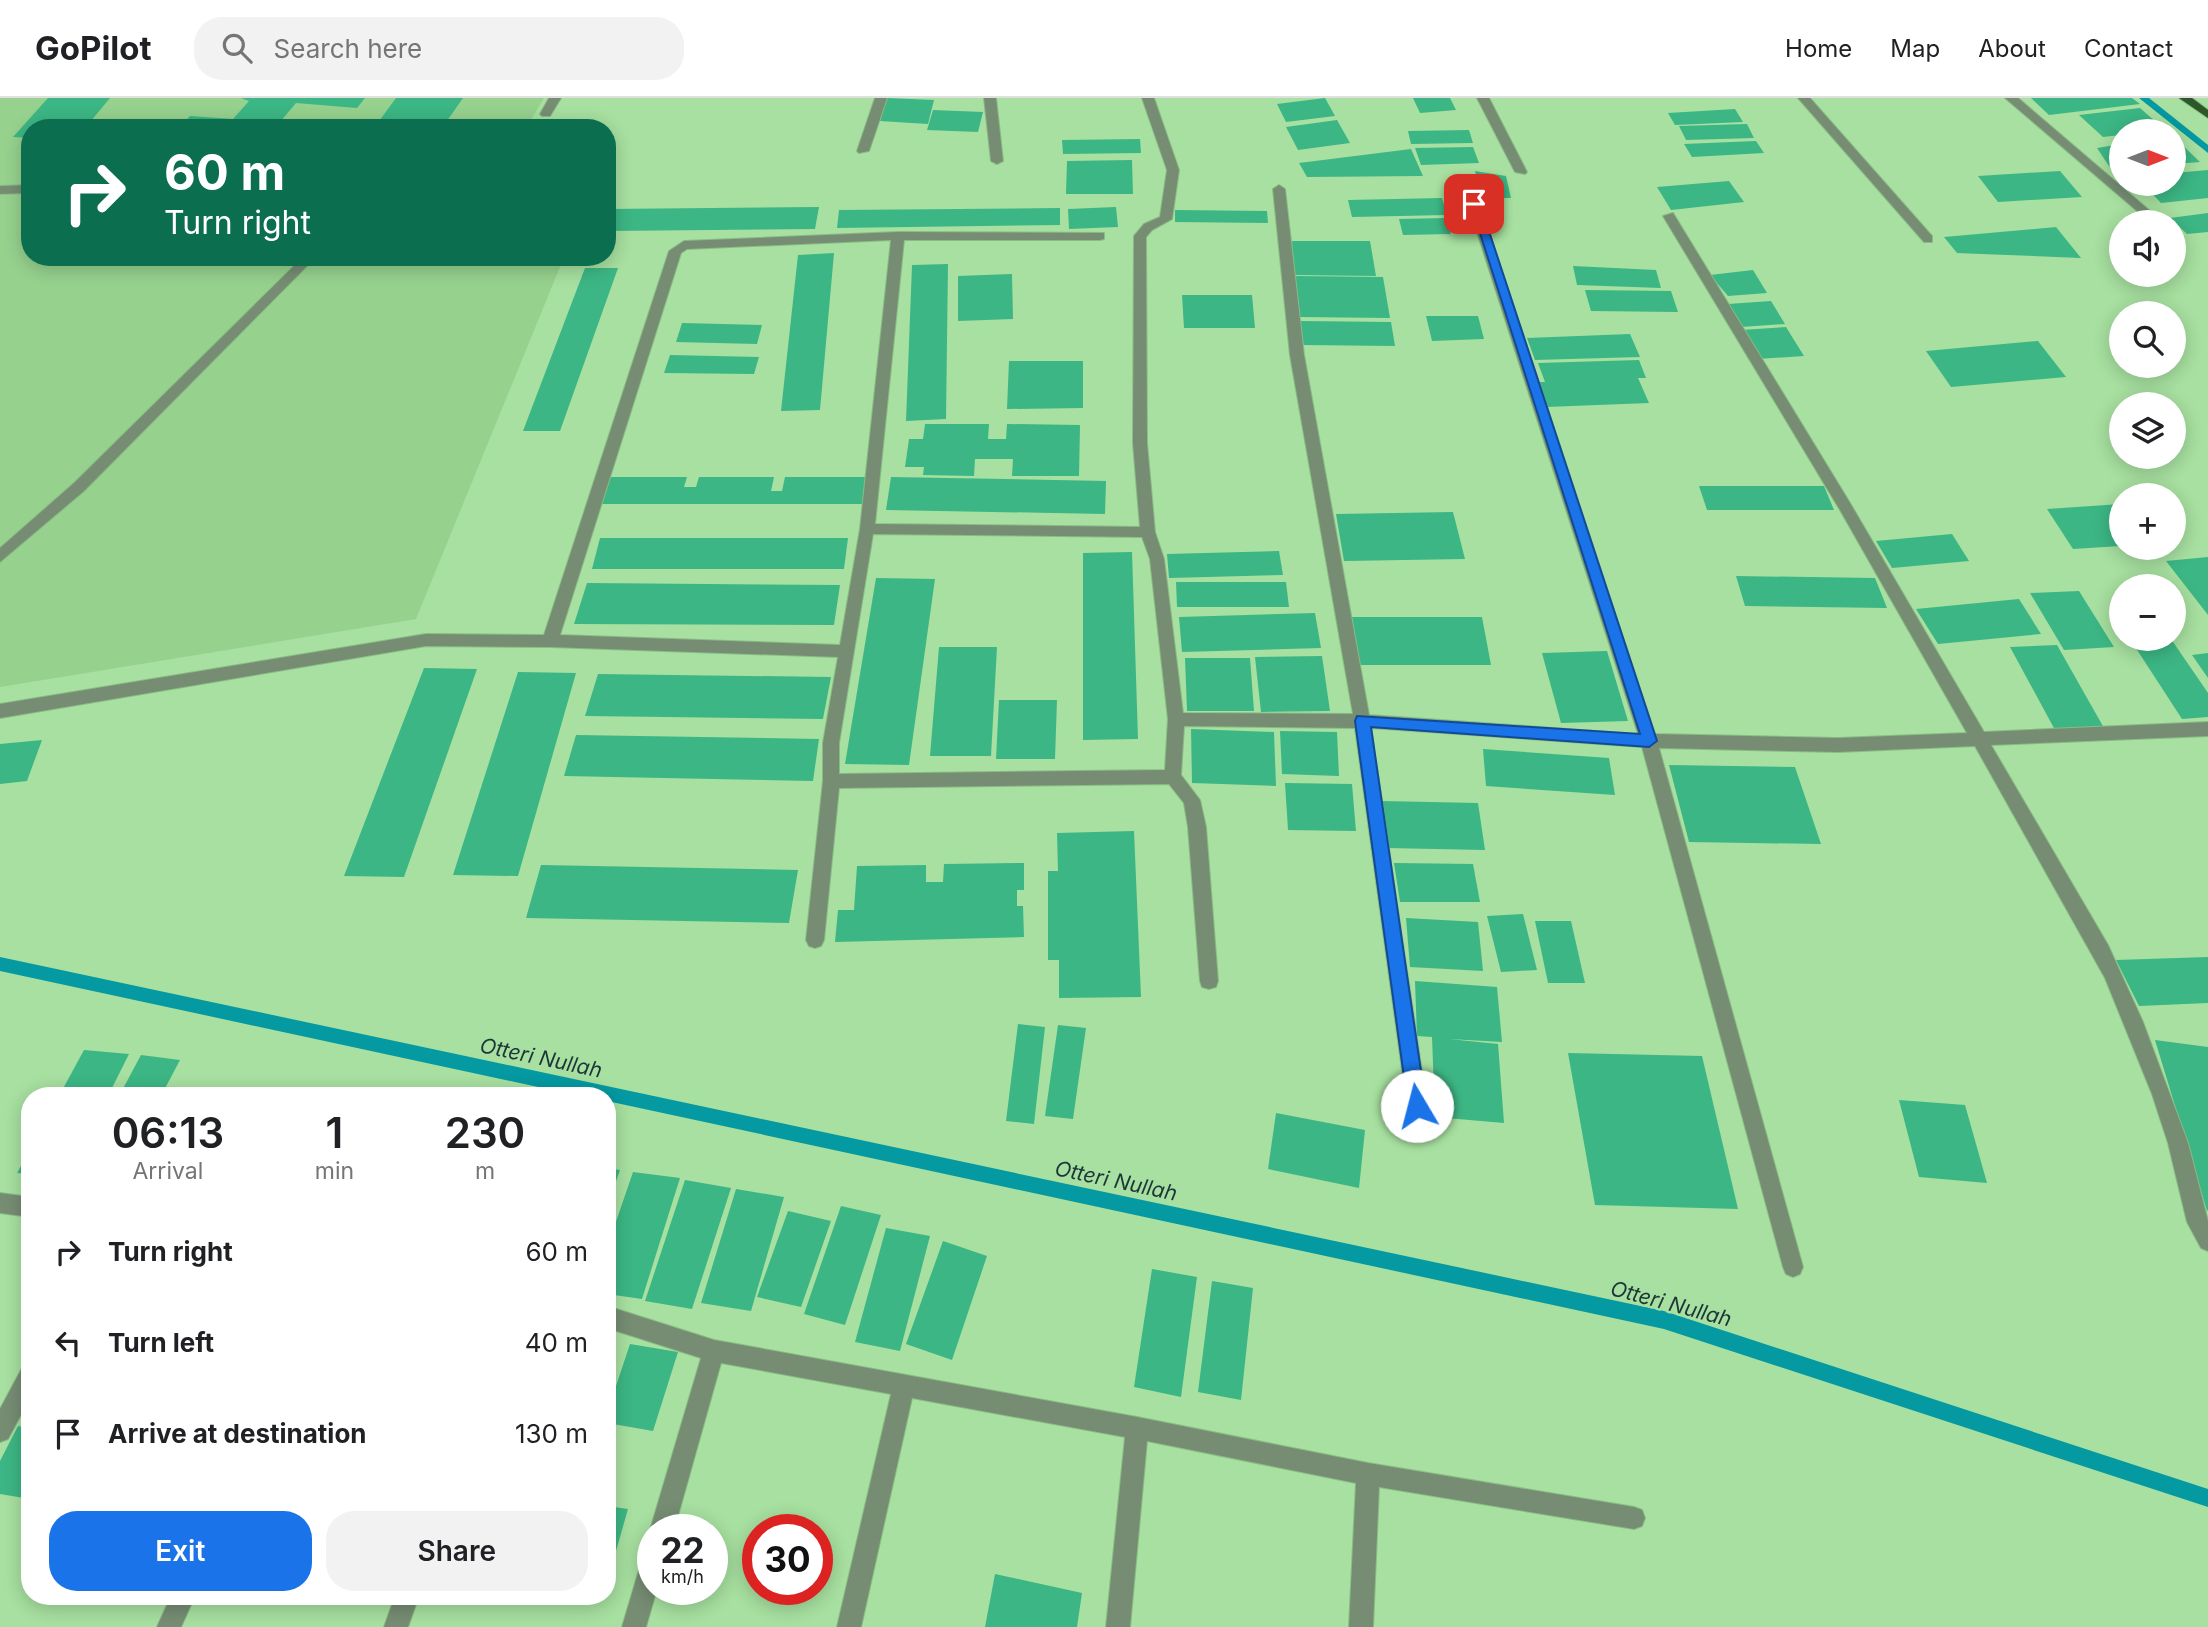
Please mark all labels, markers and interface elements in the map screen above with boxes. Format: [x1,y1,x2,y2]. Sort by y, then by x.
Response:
search box [194,17,684,80]
text: GoPilot [35,28,152,68]
icon: search [218,29,256,67]
text: Search here [274,33,422,64]
text: Home [1785,34,1852,63]
text: Map [1890,34,1940,63]
text: About [1978,34,2046,63]
text: Contact [2084,34,2173,63]
north arrow [2109,119,2186,196]
map controls [2109,119,2186,651]
text: 60 m [164,143,285,202]
icon: right [49,147,140,238]
pin [1444,174,1504,234]
icon: arrive [1455,185,1493,223]
text: Turn right [164,203,311,242]
button: sound [2109,210,2186,287]
button: search [2109,301,2186,378]
button: layers [2109,392,2186,469]
button: + [2109,483,2186,560]
button: − [2109,574,2186,651]
water label: Otteri Nullah [478,1032,604,1083]
position arrow [1380,1069,1454,1143]
text: 06:13 [112,1107,224,1158]
text: 1 [326,1107,343,1158]
text: 230 [445,1107,525,1158]
water label: Otteri Nullah [1053,1155,1179,1206]
text: Arrival [132,1157,203,1185]
text: min [315,1157,354,1185]
text: m [475,1157,495,1185]
icon: right [49,1233,87,1271]
text: Turn right [108,1236,233,1267]
text: 60 m [525,1236,588,1267]
water label: Otteri Nullah [1608,1275,1734,1332]
icon: left [49,1324,87,1362]
text: Turn left [108,1327,214,1358]
text: 40 m [525,1327,588,1358]
icon: arrive [49,1415,87,1453]
text: Arrive at destination [108,1418,367,1449]
text: 130 m [515,1418,588,1449]
button: Exit [49,1511,312,1591]
button: Share [326,1511,588,1591]
speed limit sign: 30 [742,1514,833,1605]
text: 22 [660,1529,705,1571]
text: km/h [661,1566,704,1587]

